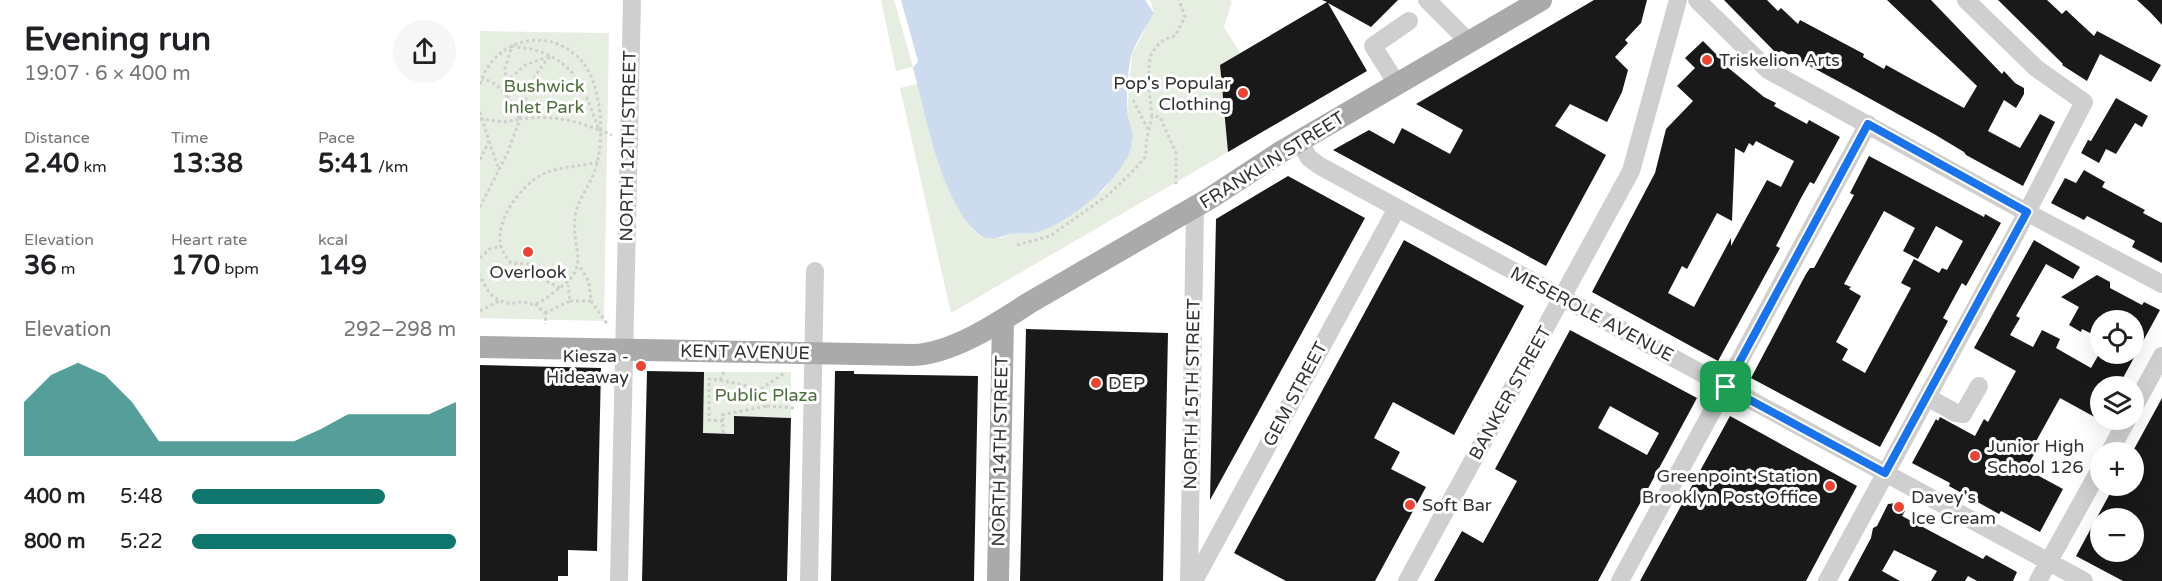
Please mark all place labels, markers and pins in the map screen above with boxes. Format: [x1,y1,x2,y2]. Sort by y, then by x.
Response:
place label: Triskelion Arts [1719,49,1840,71]
marker: Triskelion Arts [1700,53,1714,67]
place label: Pop's Popular Clothing [1113,72,1231,115]
marker: Pop's Popular Clothing [1236,86,1250,100]
marker: Overlook [521,245,535,259]
place label: Overlook [489,261,567,283]
place label: Kiesza - Hideaway [546,345,629,388]
marker: Kiesza - Hideaway [634,359,648,373]
pin [1700,361,1751,412]
place label: DEP [1108,372,1145,394]
marker: DEP [1089,376,1103,390]
place label: Junior High School 126 [1987,435,2085,478]
marker: Junior High School 126 [1968,449,1982,463]
place label: Greenpoint Station Brooklyn Post Office [1642,465,1818,508]
marker: Greenpoint Station Brooklyn Post Office [1823,479,1837,493]
place label: Davey's Ice Cream [1911,486,1996,529]
place label: Soft Bar [1422,494,1492,516]
marker: Soft Bar [1403,498,1417,512]
marker: Davey's Ice Cream [1892,500,1906,514]

